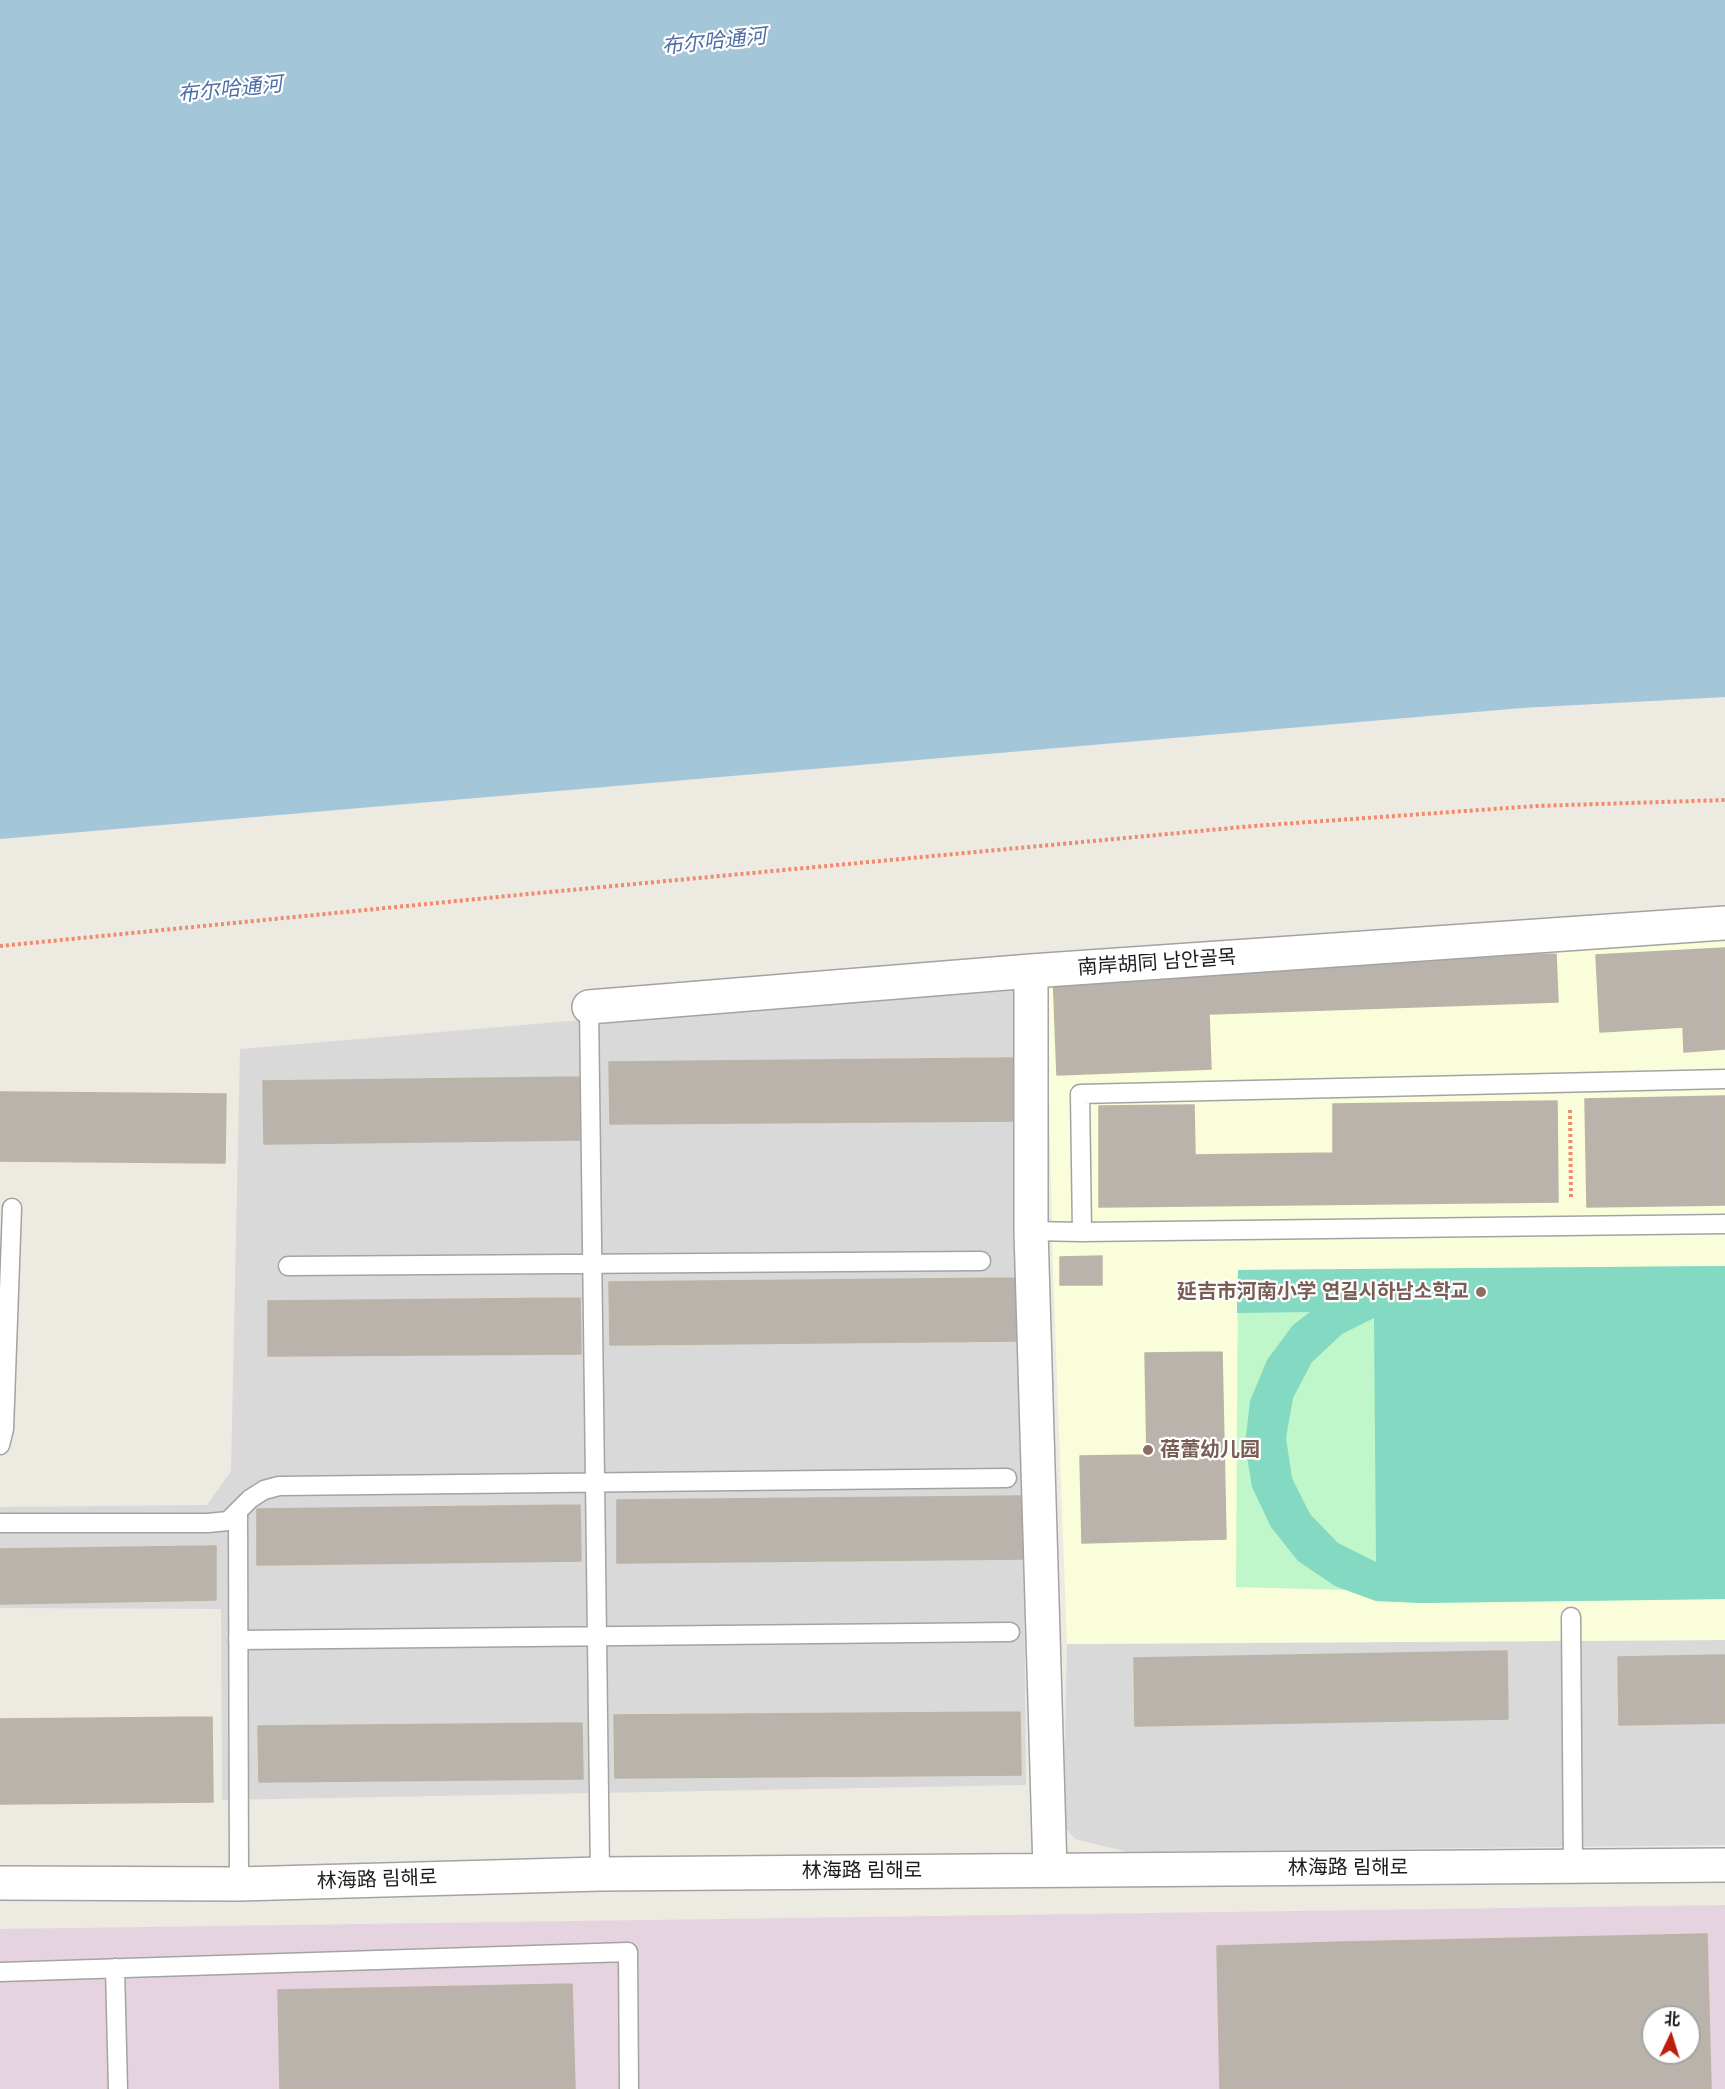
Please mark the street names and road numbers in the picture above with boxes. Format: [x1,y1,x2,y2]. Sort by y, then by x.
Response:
street label: 南岸胡同 남안골목 [1077,945,1237,981]
street label: 林海路 림해로 [1288,1856,1408,1880]
street label: 林海路 림해로 [802,1859,922,1883]
street label: 林海路 림해로 [316,1866,438,1894]

